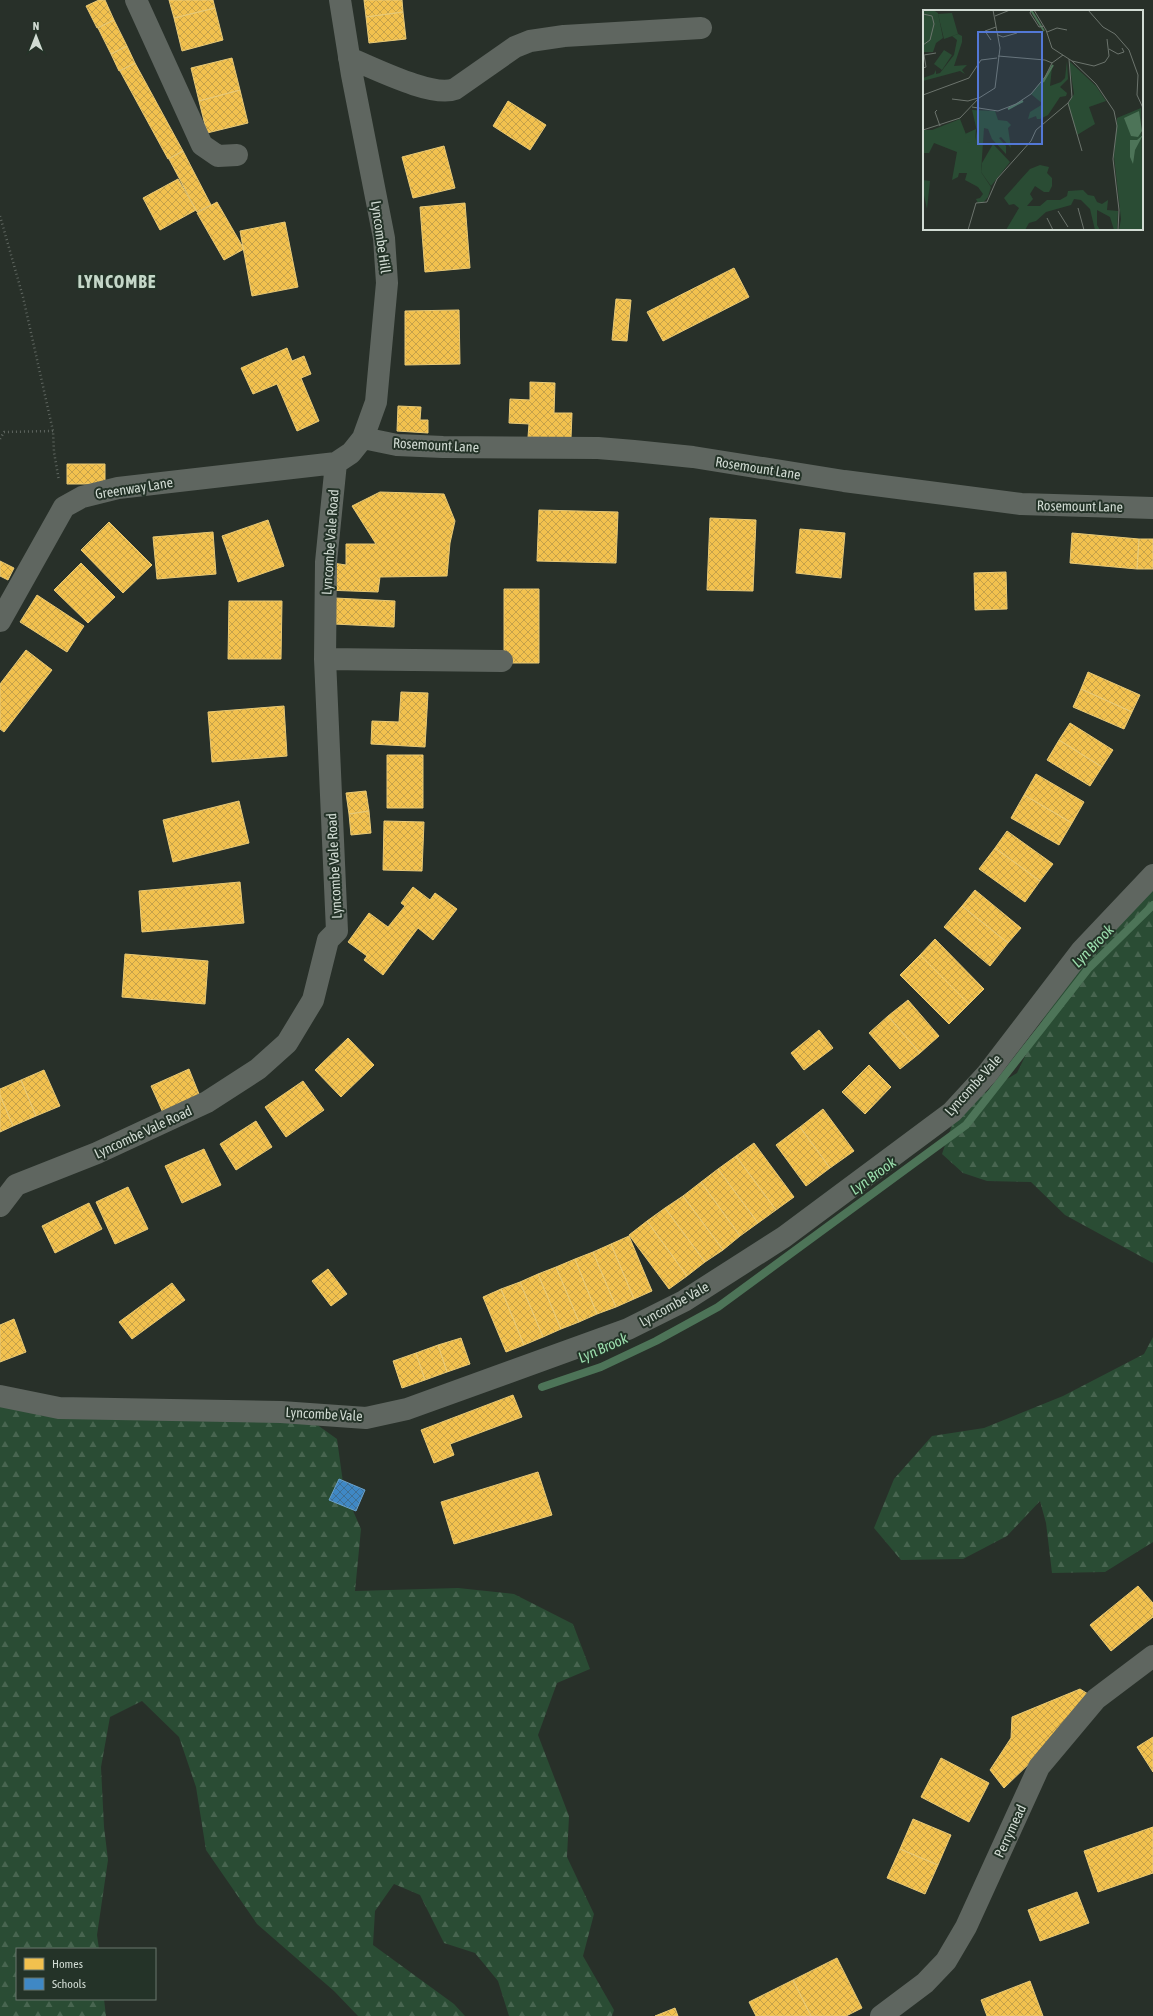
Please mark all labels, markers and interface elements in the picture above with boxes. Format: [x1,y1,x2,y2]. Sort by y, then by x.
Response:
inset map [923,10,1143,230]
north arrow [16,16,56,56]
text: N [33,20,39,32]
street label: Lyncombe Hill [368,200,394,275]
district label: LYNCOMBE [78,271,156,292]
street label: Rosemount Lane [393,435,479,455]
street label: Rosemount Lane [714,453,802,483]
street label: Greenway Lane [94,474,174,502]
street label: Lyncombe Vale Road [318,489,342,595]
street label: Rosemount Lane [1037,497,1123,515]
street label: Lyncombe Vale Road [323,813,345,919]
water label: Lyn Brook [1068,921,1117,970]
street label: Lyncombe Vale [941,1051,1005,1119]
street label: Lyncombe Vale Road [92,1102,194,1162]
water label: Lyn Brook [846,1153,899,1198]
street label: Lyncombe Vale [636,1278,712,1330]
water label: Lyn Brook [575,1329,631,1366]
street label: Lyncombe Vale [285,1404,363,1424]
street label: Perrymead [991,1802,1029,1860]
legend [16,1948,156,2000]
text: Homes [52,1957,83,1971]
text: Schools [52,1977,86,1991]

